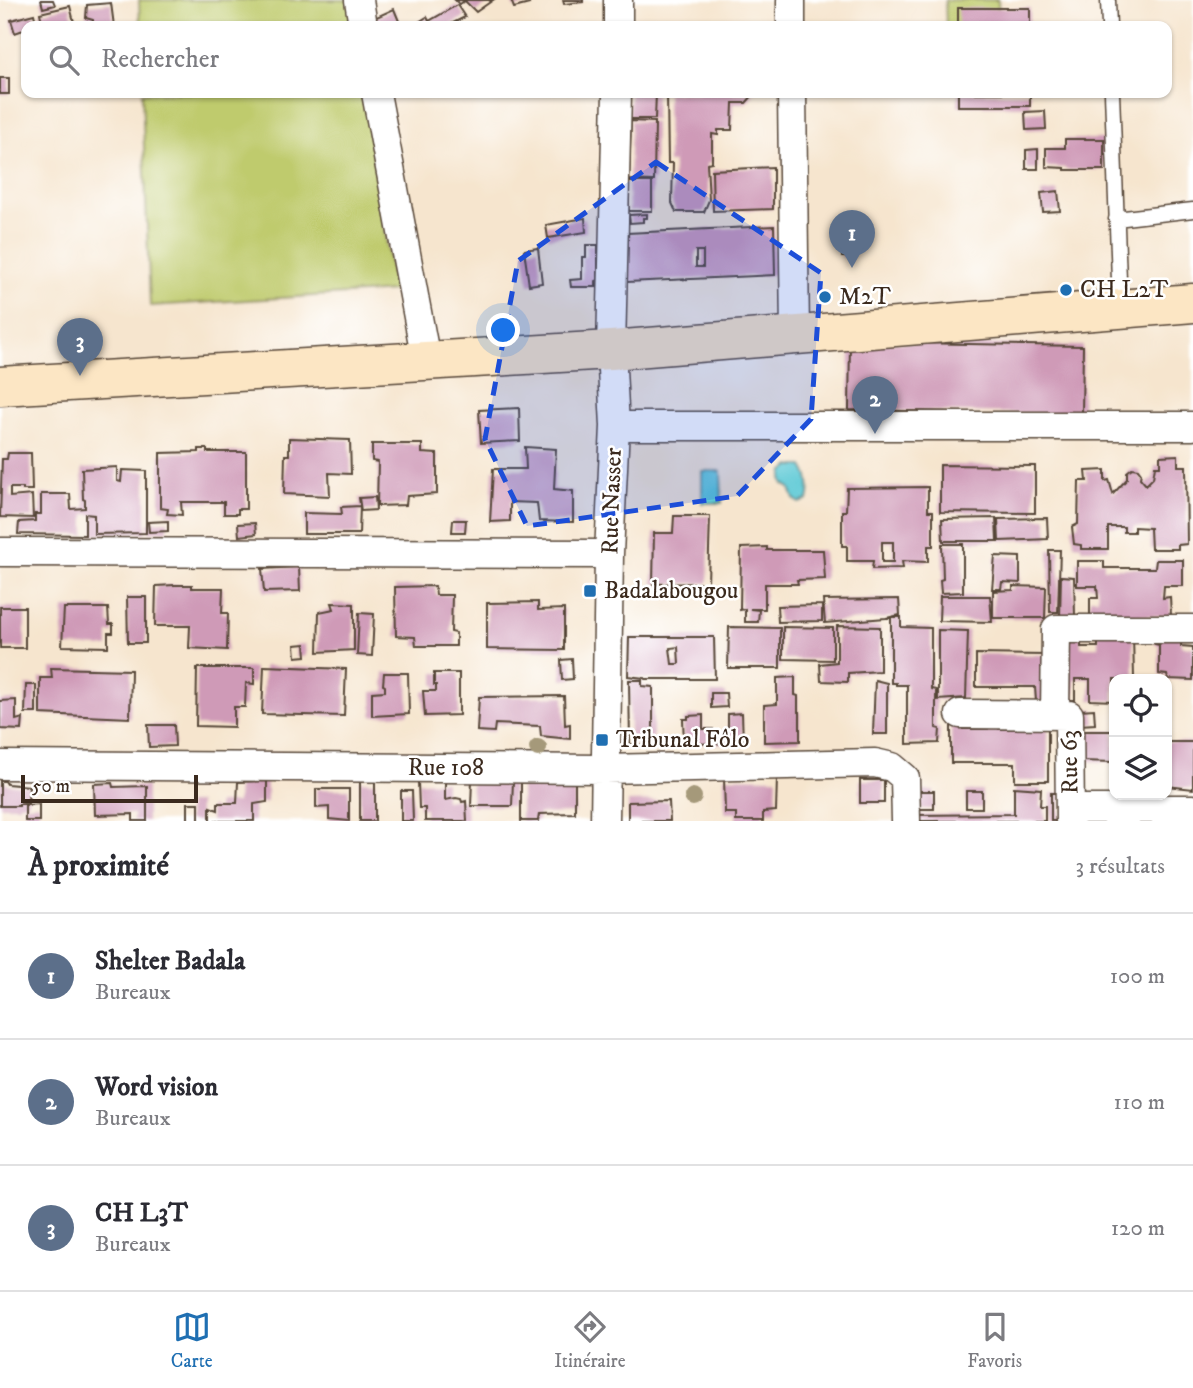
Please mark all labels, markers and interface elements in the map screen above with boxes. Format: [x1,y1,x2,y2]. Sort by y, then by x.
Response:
search box [21,21,1172,98]
icon: search [45,41,83,79]
text: Rechercher [101,43,219,76]
pin: 1 [829,210,875,268]
place label: CH L2T [1080,275,1169,305]
place label: M2T [839,282,891,312]
marker: CH L2T [1058,282,1074,298]
marker: M2T [817,289,833,305]
your location [486,313,520,347]
pin: 3 [57,318,103,376]
pin: 2 [852,376,898,434]
street label: Rue Nasser [595,447,629,555]
place label: Badalabougou [604,576,738,606]
marker: Badalabougou [582,583,598,599]
map controls [1109,674,1172,800]
button: locate [1109,674,1172,737]
place label: Tribunal Fôlo [616,725,749,755]
street label: Rue 63 [1054,730,1086,794]
marker: Tribunal Fôlo [594,732,610,748]
button: layers [1109,737,1172,800]
street label: Rue 108 [408,753,484,783]
scale bar [21,772,198,804]
text: 50 m [32,775,70,798]
text: À proximité [28,848,169,885]
text: 3 résultats [1076,852,1165,881]
text: Shelter Badala [95,945,245,978]
text: 1 [47,962,55,991]
text: 100 m [1110,962,1165,991]
text: Bureaux [95,978,171,1007]
text: Word vision [95,1071,218,1104]
text: 2 [45,1088,57,1117]
text: 110 m [1114,1088,1165,1117]
text: Bureaux [95,1104,171,1133]
text: CH L3T [95,1197,188,1230]
text: 3 [47,1214,55,1243]
text: 120 m [1111,1214,1165,1243]
text: Bureaux [95,1230,171,1259]
tab: Carte [171,1308,213,1373]
tab: Itinéraire [554,1308,626,1373]
tab: Favoris [967,1308,1022,1373]

